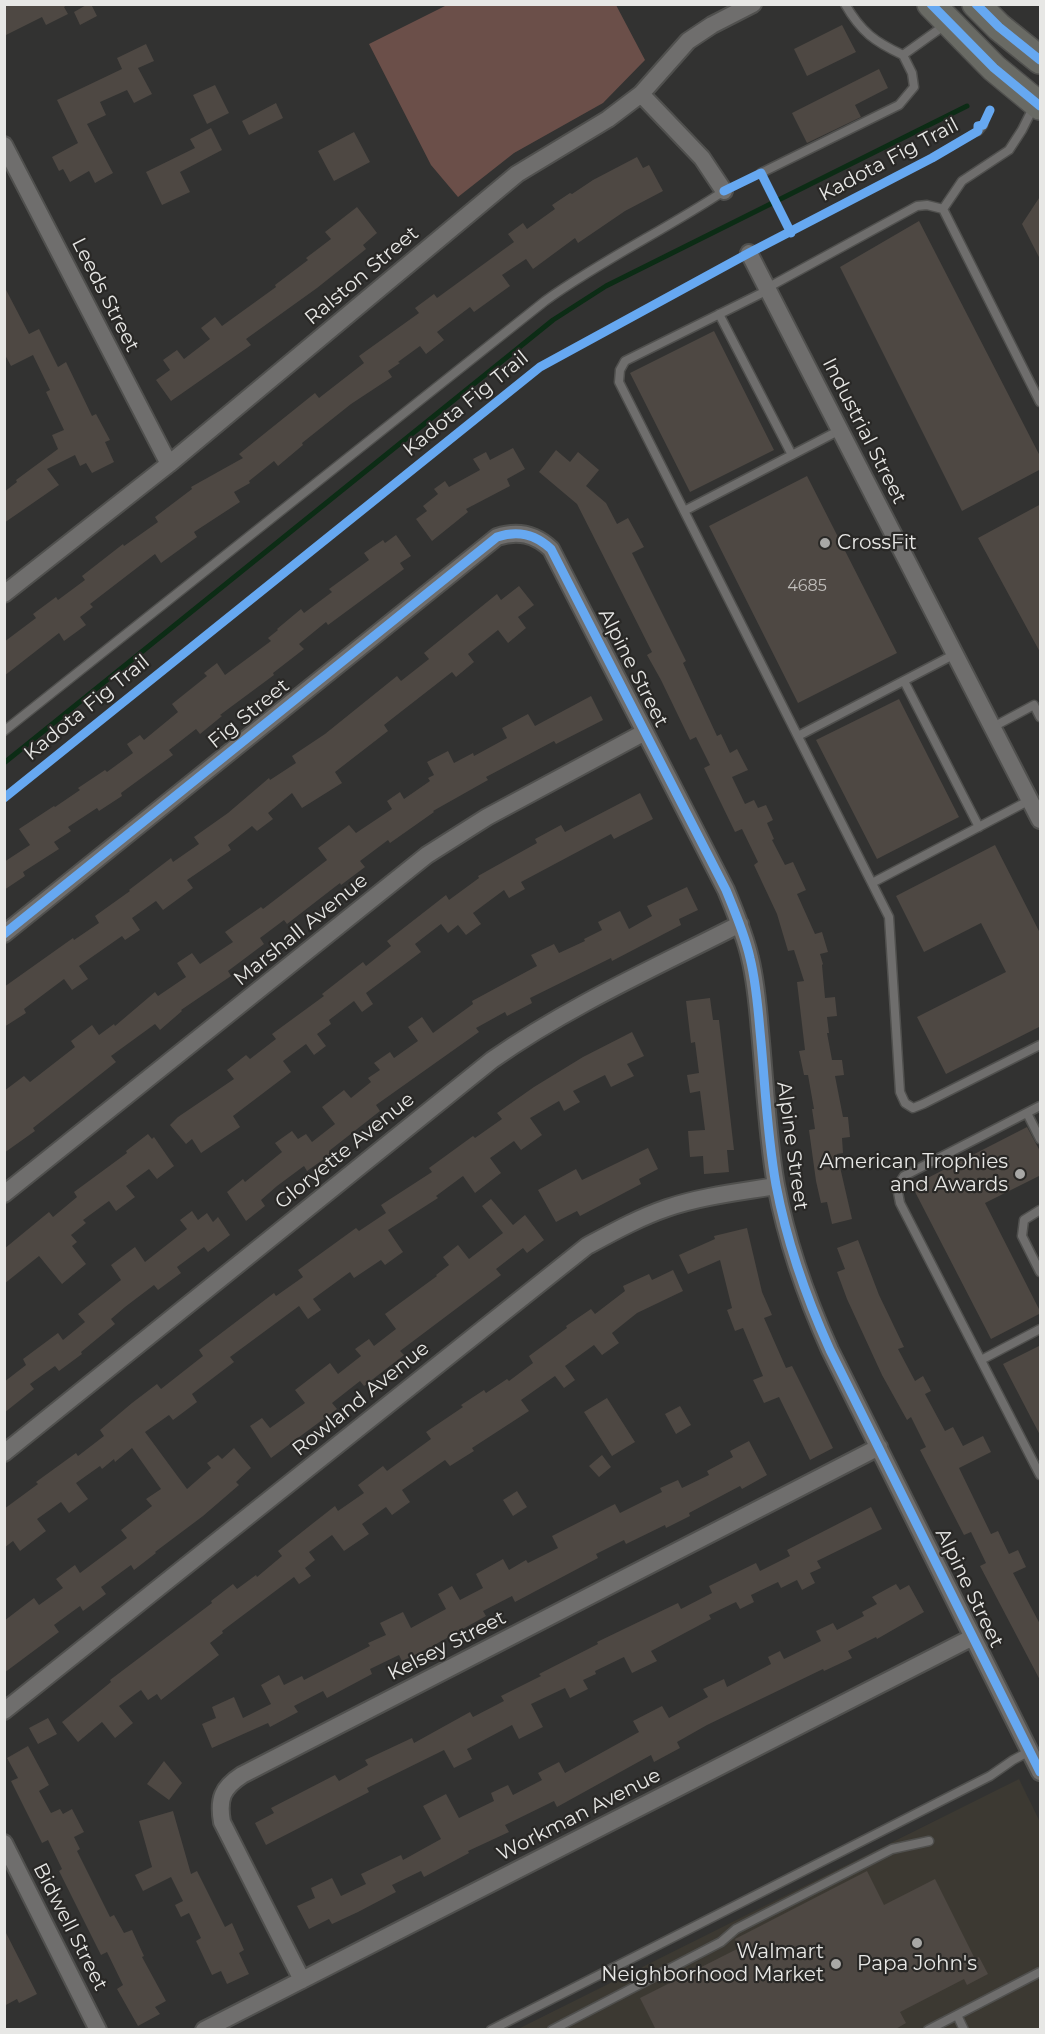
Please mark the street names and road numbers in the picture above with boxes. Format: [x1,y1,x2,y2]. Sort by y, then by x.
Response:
street label: Kadota Fig Trail [815,113,963,207]
street label: Ralston Street [300,222,424,330]
street label: Leeds Street [66,234,144,356]
street label: Kadota Fig Trail [398,346,534,462]
street label: Industrial Street [817,354,911,508]
street label: Alpine Street [593,605,673,731]
street label: Kadota Fig Trail [19,650,155,766]
street label: Fig Street [204,674,294,754]
street label: Marshall Avenue [229,869,373,991]
street label: Alpine Street [771,1080,813,1212]
street label: Gloryette Avenue [271,1087,419,1215]
street label: Rowland Avenue [288,1336,434,1462]
street label: Alpine Street [930,1524,1008,1652]
street label: Kelsey Street [384,1606,510,1686]
street label: Workman Avenue [493,1763,665,1867]
street label: Bidwell Street [28,1859,112,1995]

